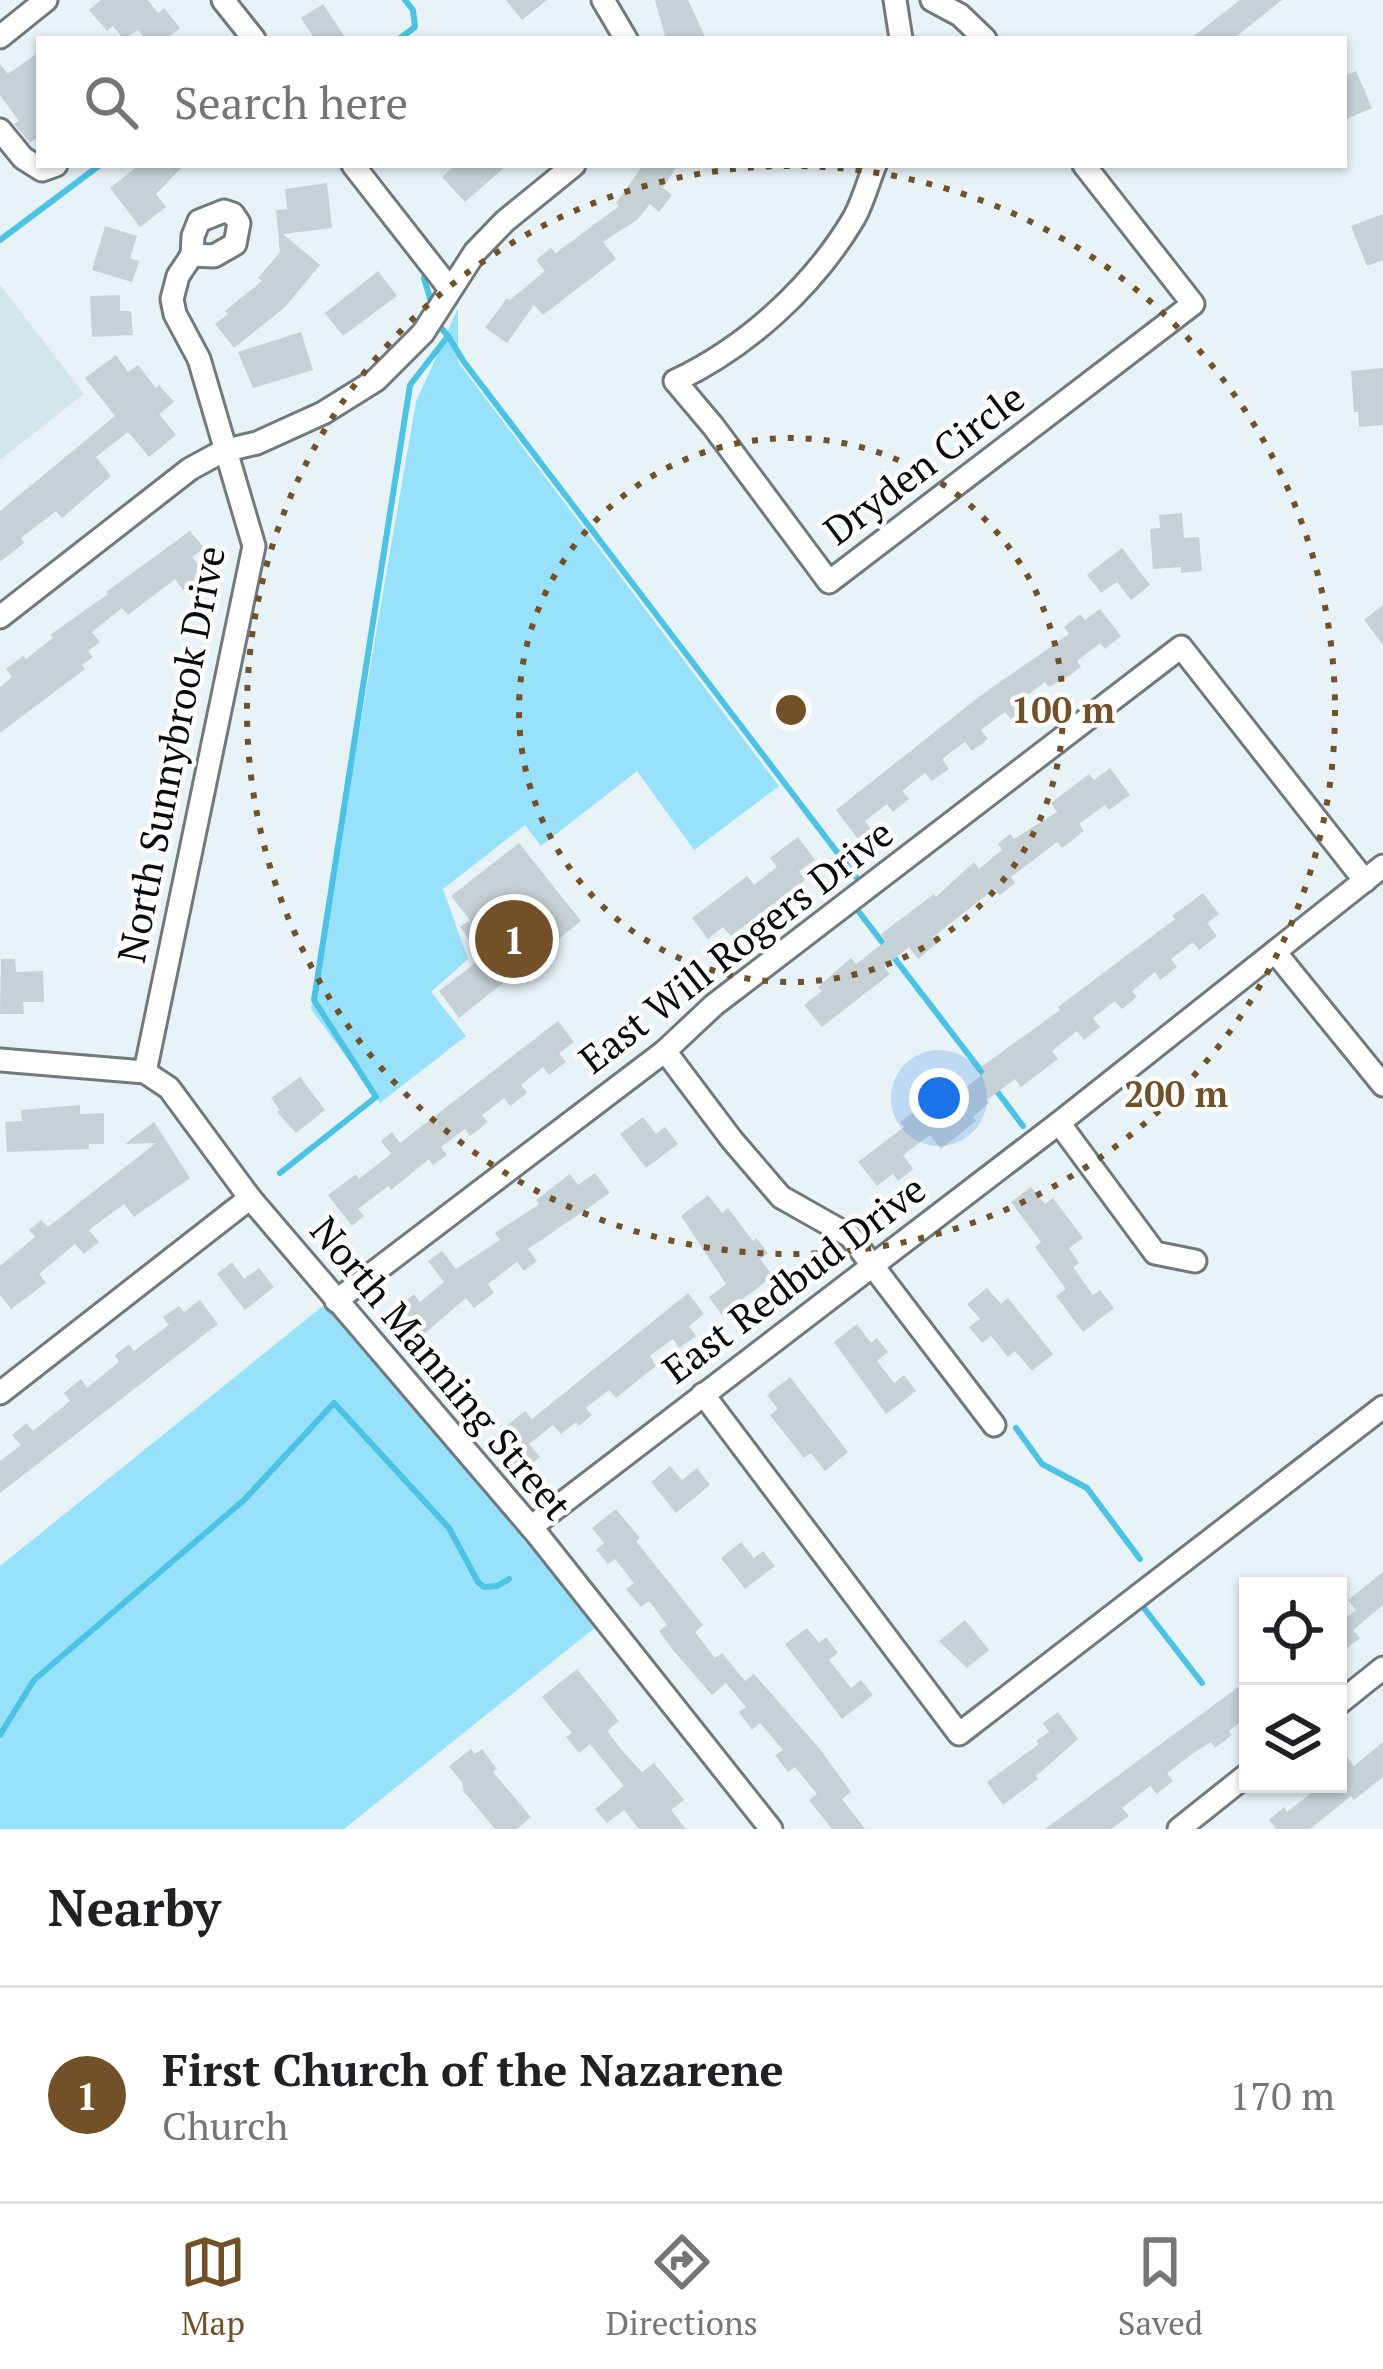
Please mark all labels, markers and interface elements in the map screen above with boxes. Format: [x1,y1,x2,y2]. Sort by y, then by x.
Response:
search box [36,36,1347,168]
icon: search [78,69,144,135]
text: Search here [174,72,408,132]
street label: Dryden Circle [813,371,1034,556]
street label: North Sunnybrook Drive [104,541,236,966]
text: 100 m [1011,686,1115,733]
centre of rings [770,689,812,731]
street label: East Will Rogers Drive [568,806,903,1084]
pin: 1 [475,894,553,984]
your location [909,1068,969,1128]
text: 200 m [1124,1070,1228,1117]
street label: East Redbud Drive [651,1162,935,1394]
street label: North Manning Street [299,1205,584,1530]
map controls [1239,1577,1347,1793]
button: locate [1239,1577,1347,1685]
button: layers [1239,1685,1347,1793]
text: Nearby [48,1873,221,1941]
text: First Church of the Nazarene [162,2039,784,2099]
text: 1 [76,2069,98,2121]
text: 170 m [1230,2069,1335,2121]
text: Church [162,2099,288,2151]
tab: Map [180,2229,246,2344]
tab: Directions [606,2229,758,2344]
tab: Saved [1118,2229,1203,2344]

